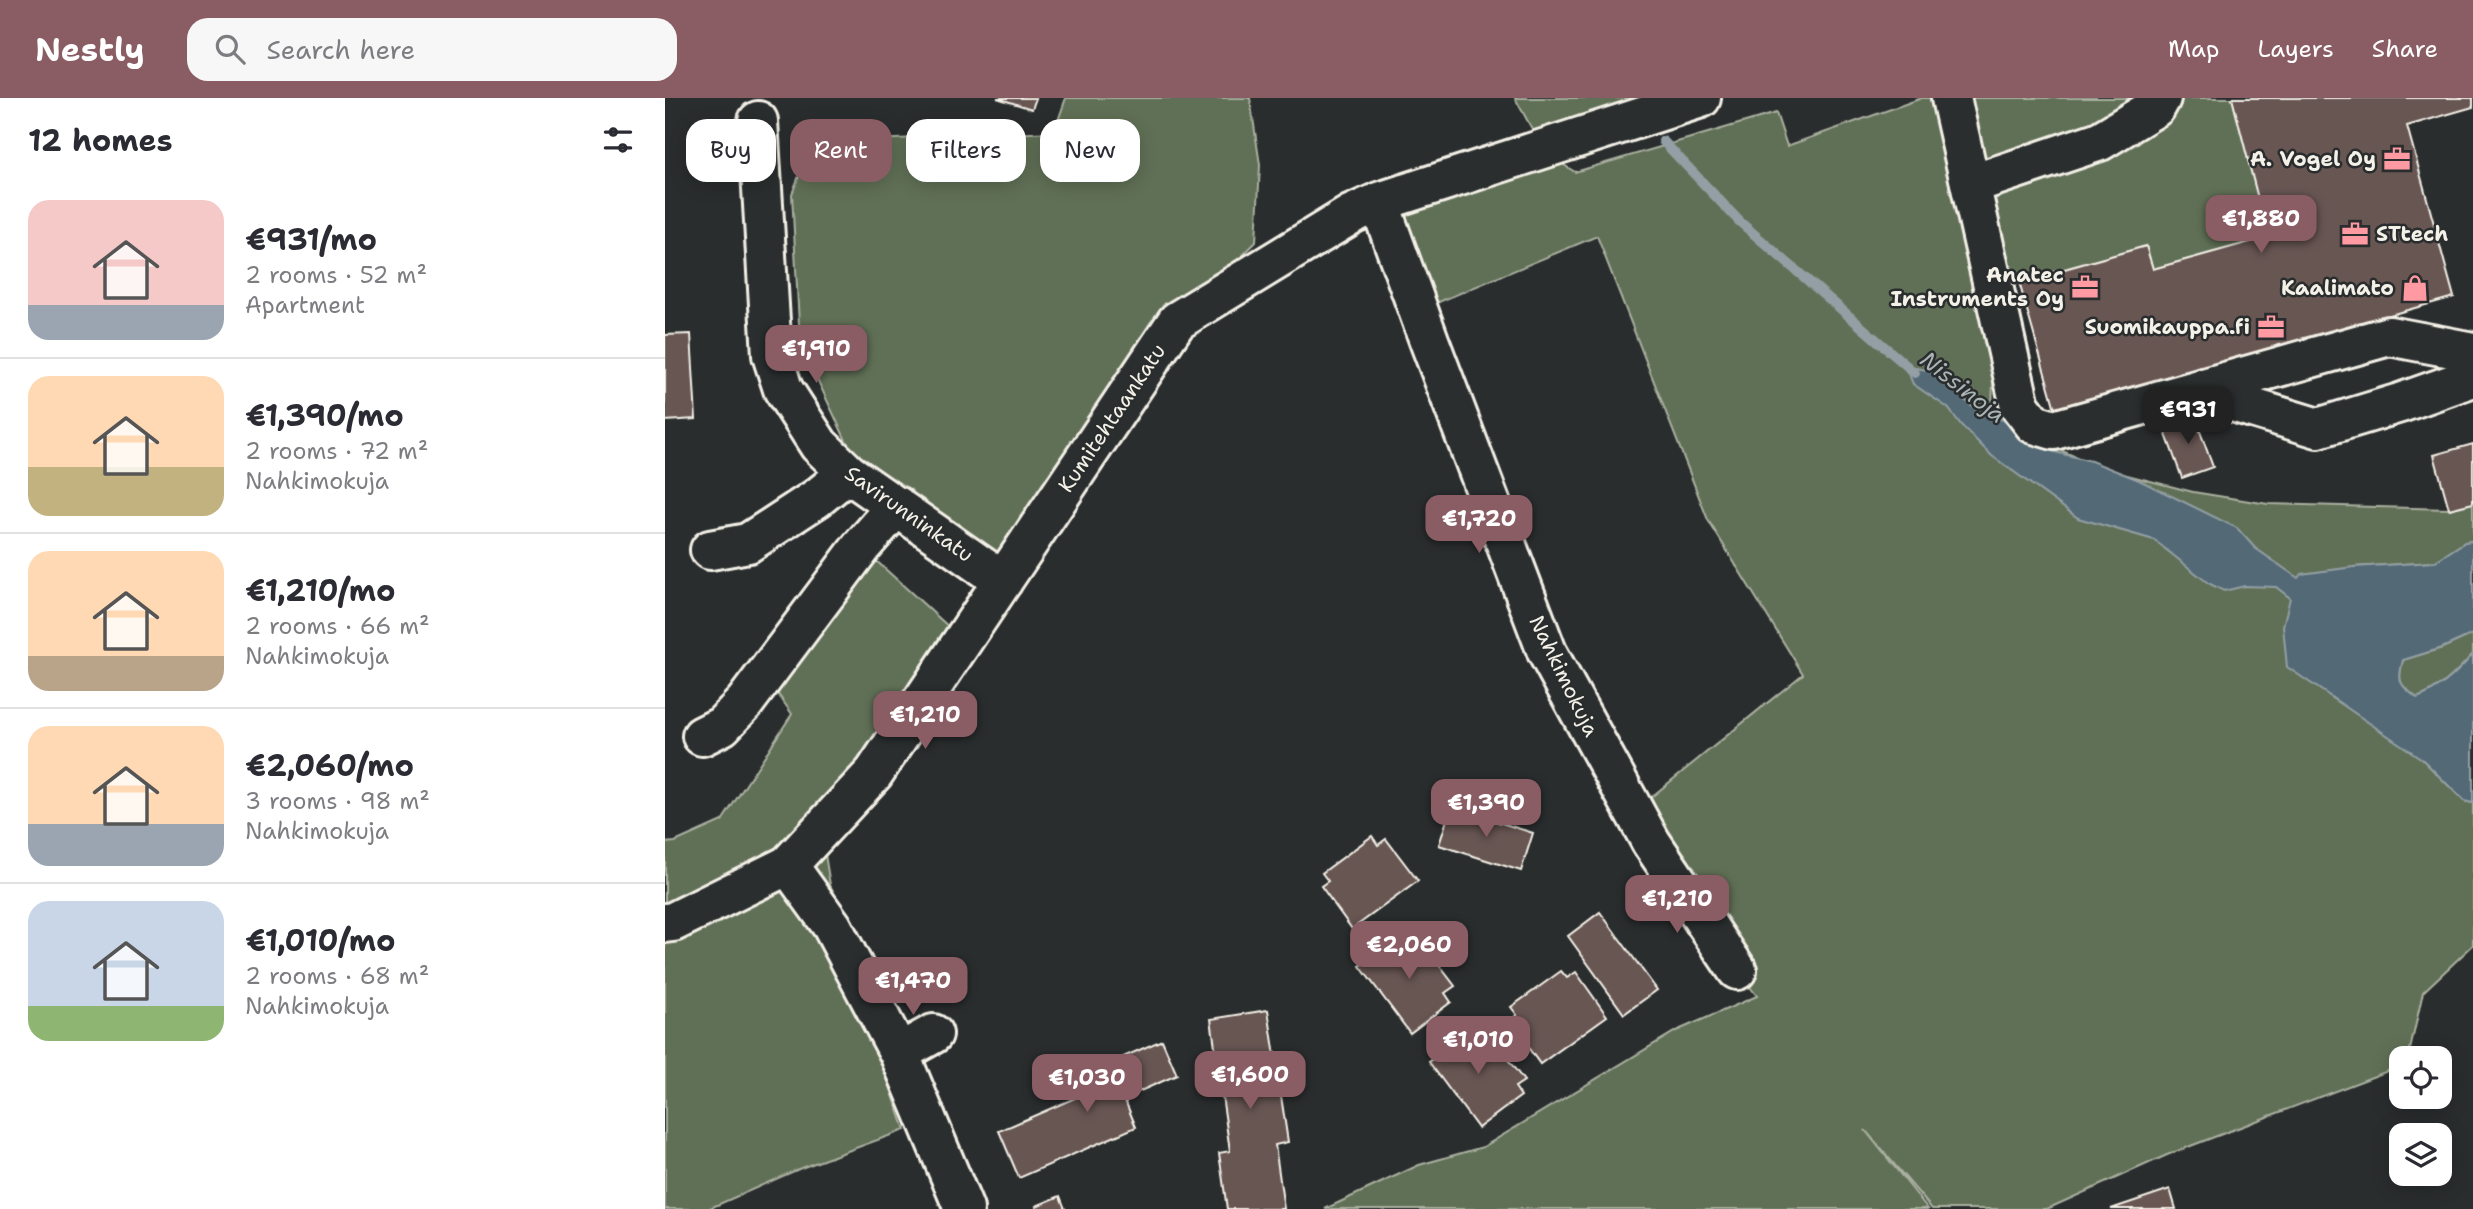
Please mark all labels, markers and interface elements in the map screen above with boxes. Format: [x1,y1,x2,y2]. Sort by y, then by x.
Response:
search box [187,18,677,81]
text: Nestly [35,27,145,72]
icon: search [211,30,249,68]
text: Search here [267,32,415,67]
text: Map [2168,33,2219,65]
text: Layers [2257,33,2334,65]
text: Share [2372,33,2438,65]
chip: Buy [686,119,776,182]
chip: Rent [790,119,892,182]
chip: Filters [906,119,1026,182]
chip: New [1040,119,1140,182]
text: 12 homes [28,120,172,161]
icon: filters [599,121,637,159]
office icon: A. Vogel Oy [2382,144,2412,174]
place label: A. Vogel Oy [2250,145,2376,173]
pin: €1,880 [2204,195,2318,255]
text: €1,880 [2222,203,2300,233]
text: €931/mo [245,219,377,260]
office icon: STtech [2340,219,2370,249]
place label: STtech [2376,220,2448,248]
icon: home [84,228,168,312]
text: 2 rooms · 52 m² [245,260,427,290]
place label: Anatec Instruments Oy [1890,261,2064,313]
office icon: Anatec Instruments Oy [2070,272,2100,302]
shop icon: Kaalimato [2400,273,2430,303]
place label: Kaalimato [2281,274,2394,302]
text: Apartment [245,290,365,320]
office icon: Suomikauppa.fi [2256,312,2286,342]
place label: Suomikauppa.fi [2085,313,2250,341]
pin: €1,910 [759,326,873,385]
text: €1,910 [781,333,851,363]
street label: Kumitehtaankatu [1052,338,1172,498]
water label: Nissinoja [1914,344,2012,430]
pin: €931 [2147,386,2229,446]
text: €931 [2159,394,2217,424]
text: €1,390/mo [245,395,404,436]
icon: home [84,404,168,488]
text: 2 rooms · 72 m² [245,436,428,466]
street label: Savirunninkatu [839,459,979,569]
text: Nahkimokuja [245,466,389,496]
pin: €1,720 [1422,496,1536,555]
text: €1,720 [1441,503,1517,533]
text: €1,210/mo [245,570,395,611]
icon: home [84,579,168,663]
text: 2 rooms · 66 m² [245,611,430,641]
street label: Nahkimokuja [1523,611,1605,741]
text: Nahkimokuja [245,641,389,671]
pin: €1,210 [868,692,982,751]
text: €1,210 [889,699,961,729]
text: €2,060/mo [245,745,414,786]
icon: home [84,754,168,838]
pin: €1,390 [1429,780,1543,839]
text: 3 rooms · 98 m² [245,786,430,816]
text: €1,390 [1447,787,1525,817]
text: Nahkimokuja [245,816,389,846]
pin: €1,210 [1620,876,1734,935]
text: €1,210 [1641,883,1713,913]
text: €1,010/mo [245,920,396,961]
pin: €2,060 [1352,922,1466,981]
icon: home [84,929,168,1013]
text: €2,060 [1366,929,1452,959]
pin: €1,470 [856,958,970,1017]
text: 2 rooms · 68 m² [245,961,429,991]
text: €1,470 [875,965,951,995]
text: Nahkimokuja [245,991,389,1021]
pin: €1,010 [1421,1016,1535,1076]
text: €1,010 [1442,1024,1514,1054]
map controls [2389,1046,2452,1186]
button: locate [2389,1046,2452,1109]
pin: €1,600 [1193,1052,1307,1111]
pin: €1,030 [1030,1054,1144,1114]
text: €1,600 [1211,1059,1289,1089]
text: €1,030 [1048,1062,1126,1092]
button: layers [2389,1123,2452,1186]

